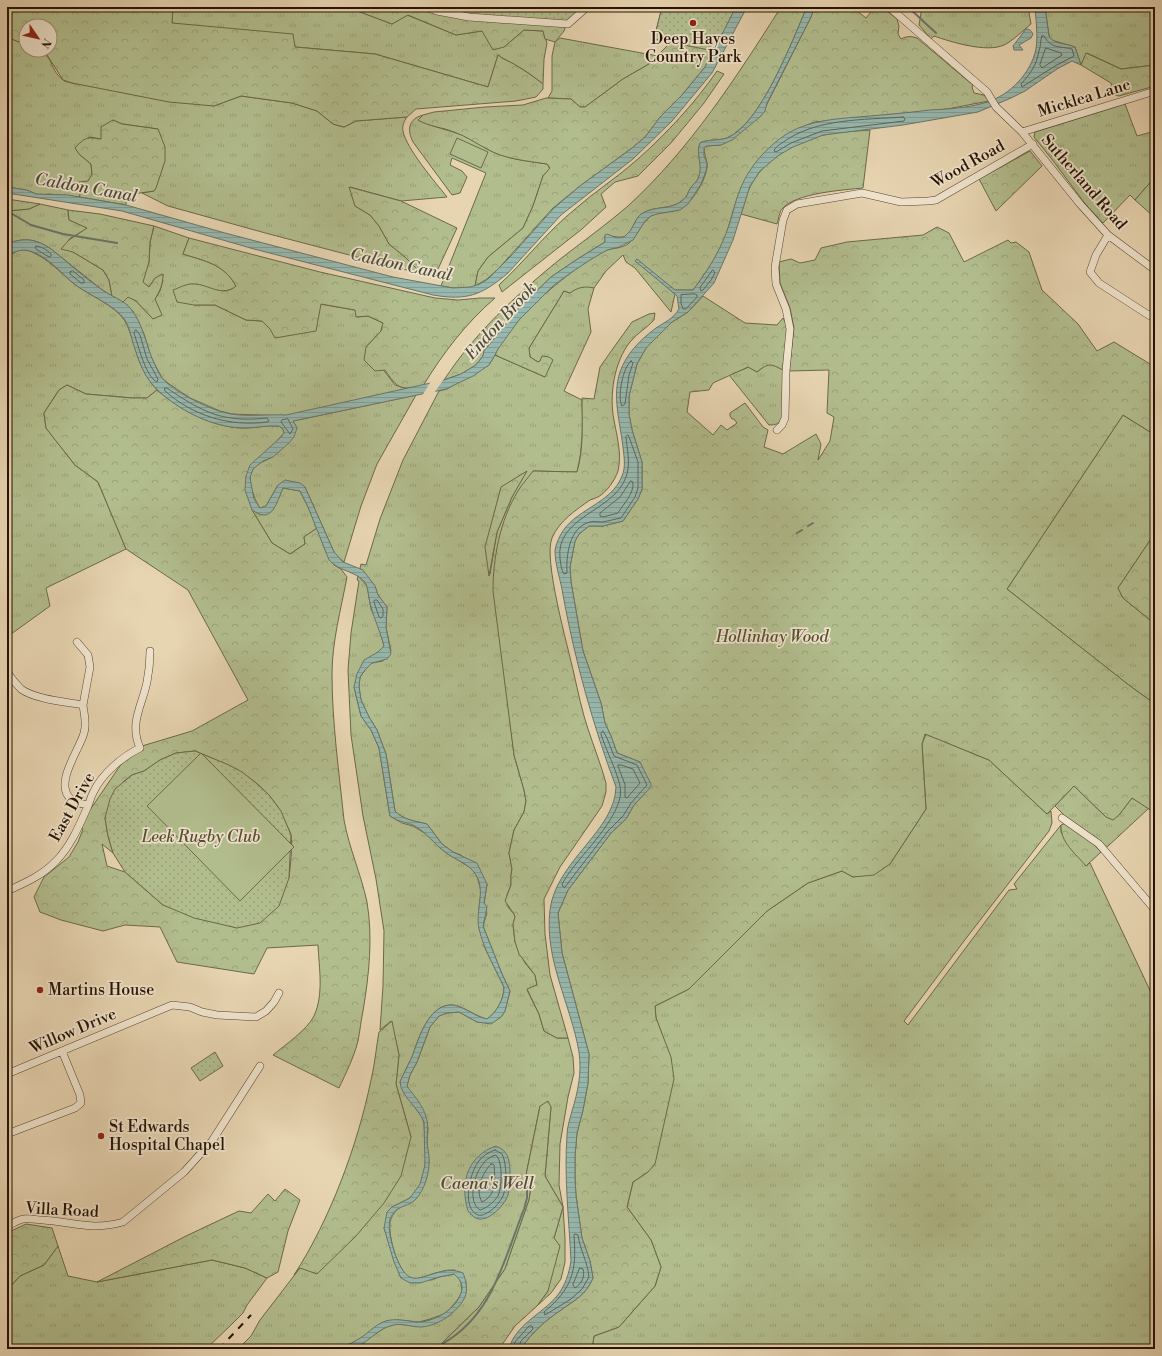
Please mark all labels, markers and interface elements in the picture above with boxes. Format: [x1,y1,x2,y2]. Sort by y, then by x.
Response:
north arrow [18,18,58,58]
marker: Deep Hayes Country Park [688,18,698,28]
place label: Deep Hayes Country Park [645,29,743,67]
text: N [37,36,54,51]
street label: Micklea Lane [1035,74,1133,122]
street label: Sutherland Road [1037,130,1131,234]
street label: Wood Road [927,136,1008,193]
water label: Caldon Canal [33,168,140,208]
water label: Caldon Canal [348,243,455,287]
water label: Endon Brook [460,277,542,365]
park label: Hollinhay Wood [715,627,829,647]
street label: East Drive [45,769,99,845]
park label: Leek Rugby Club [141,827,260,847]
place label: Martins House [48,980,154,1000]
marker: Martins House [35,985,45,995]
street label: Willow Drive [26,1004,119,1059]
place label: St Edwards Hospital Chapel [109,1117,225,1155]
marker: St Edwards Hospital Chapel [96,1131,106,1141]
water label: Caena's Well [440,1173,534,1195]
street label: Villa Road [24,1198,99,1222]

